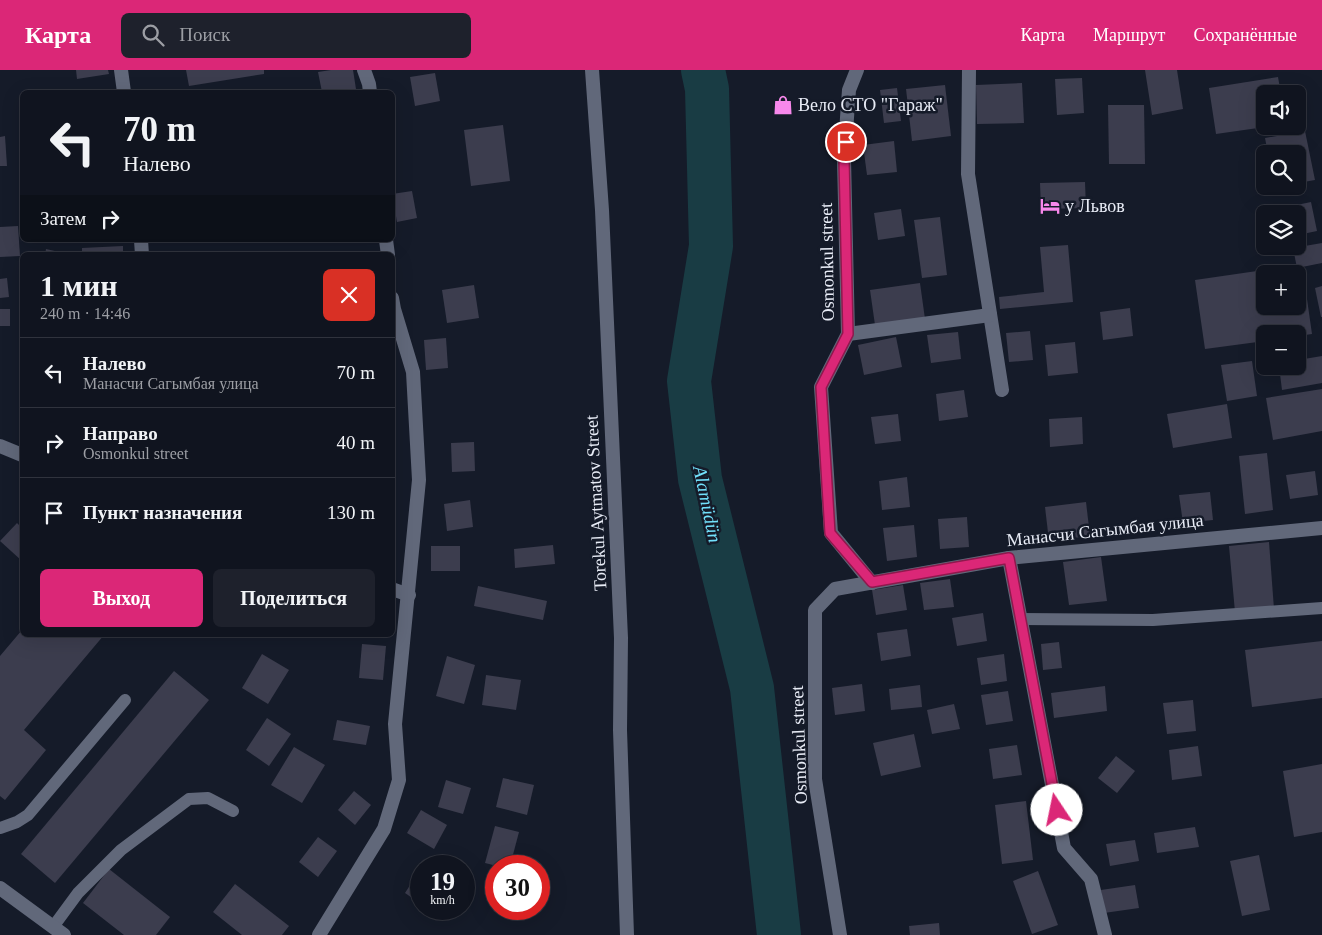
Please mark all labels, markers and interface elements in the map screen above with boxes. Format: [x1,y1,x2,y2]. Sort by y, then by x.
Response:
search box [121,13,471,58]
icon: search [139,21,167,49]
text: Карта [25,22,91,48]
text: Поиск [179,24,230,45]
text: Карта [1020,25,1065,45]
text: Маршрут [1093,25,1165,45]
text: Сохранённые [1193,25,1297,45]
map controls [1256,85,1306,375]
button: sound [1256,85,1306,135]
shop icon: Вело СТО "Гараж" [772,94,794,116]
place label: Вело СТО "Гараж" [798,95,943,115]
icon: left [40,110,105,175]
text: 70 m [123,110,196,149]
pin [825,121,867,163]
icon: arrive [832,128,860,156]
button: search [1256,145,1306,195]
text: Налево [123,151,191,176]
hotel icon: у Львов [1039,195,1061,217]
place label: у Львов [1065,196,1125,216]
street label: Osmonkul street [816,203,838,321]
icon: right [96,205,124,233]
button: layers [1256,205,1306,255]
text: Затем [40,208,86,229]
button: + [1256,265,1306,315]
text: 1 мин [40,269,118,302]
button: close [323,269,375,321]
text: 240 m · 14:46 [40,305,130,322]
button: − [1256,325,1306,375]
text: Налево [83,353,146,374]
icon: left [40,359,68,387]
text: 70 m [336,362,375,383]
text: Манасчи Сагымбая улица [83,375,259,392]
street label: Torekul Aytmatov Street [581,415,611,591]
text: Направо [83,423,158,444]
icon: right [40,429,68,457]
text: 40 m [336,432,375,453]
text: Osmonkul street [83,445,188,462]
water label: Alamüdün [689,462,726,544]
icon: arrive [40,499,68,527]
text: Пункт назначения [83,502,242,523]
text: 130 m [327,502,375,523]
street label: Манасчи Сагымбая улица [1006,510,1204,550]
button: Выход [40,569,203,627]
button: Поделиться [213,569,375,627]
street label: Osmonkul street [787,685,811,805]
position arrow [1030,783,1082,835]
speed limit sign: 30 [485,855,550,920]
text: 19 [430,868,455,895]
text: km/h [430,893,455,907]

